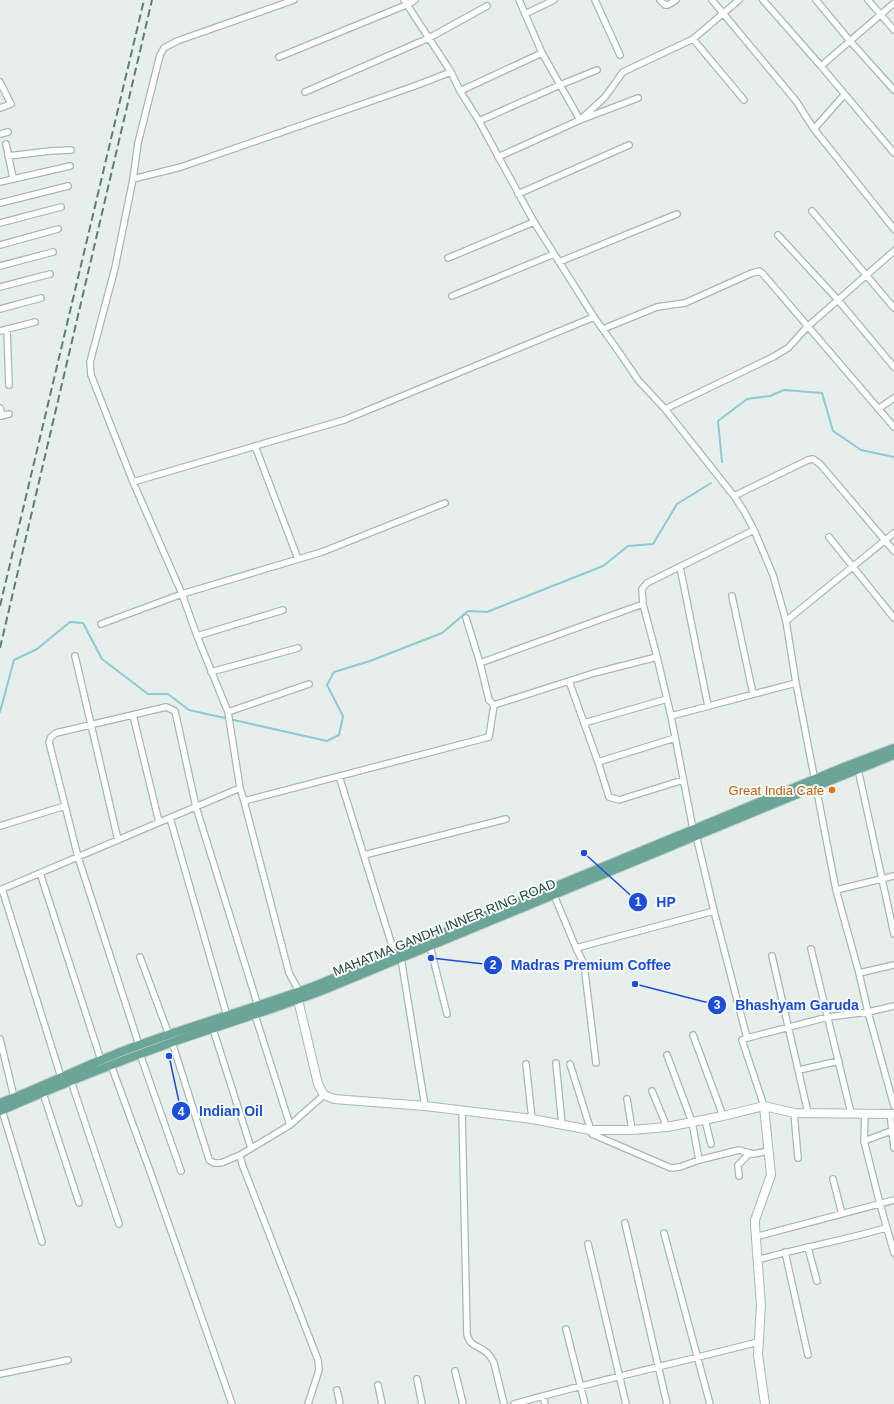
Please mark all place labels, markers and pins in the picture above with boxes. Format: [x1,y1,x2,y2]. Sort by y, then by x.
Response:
place label: Great India Cafe [729,783,824,798]
marker: Great India Cafe [827,785,837,795]
callout: HP [628,889,684,915]
callout: Madras Premium Coffee [483,952,679,978]
callout: Bhashyam Garuda [707,992,867,1018]
callout: Indian Oil [171,1098,271,1124]

